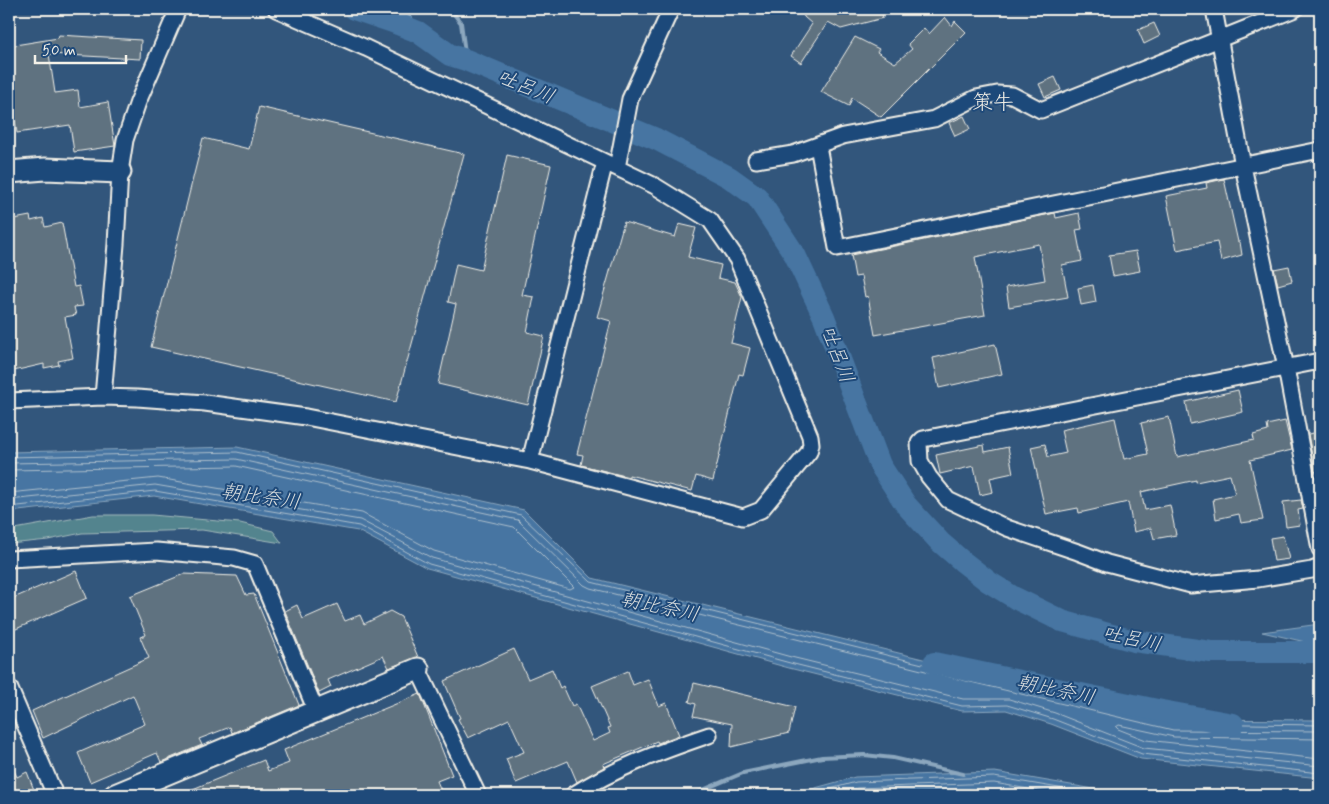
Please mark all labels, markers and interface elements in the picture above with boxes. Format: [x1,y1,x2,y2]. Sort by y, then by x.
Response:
scale bar [35,32,126,64]
text: 50 m [42,41,76,61]
water label: 吐呂川 [493,64,558,111]
district label: 策牛 [972,89,1014,117]
water label: 吐呂川 [813,322,860,387]
water label: 朝比奈川 [219,479,302,516]
water label: 朝比奈川 [618,586,702,629]
water label: 吐呂川 [1100,620,1164,659]
water label: 朝比奈川 [1014,669,1098,712]

